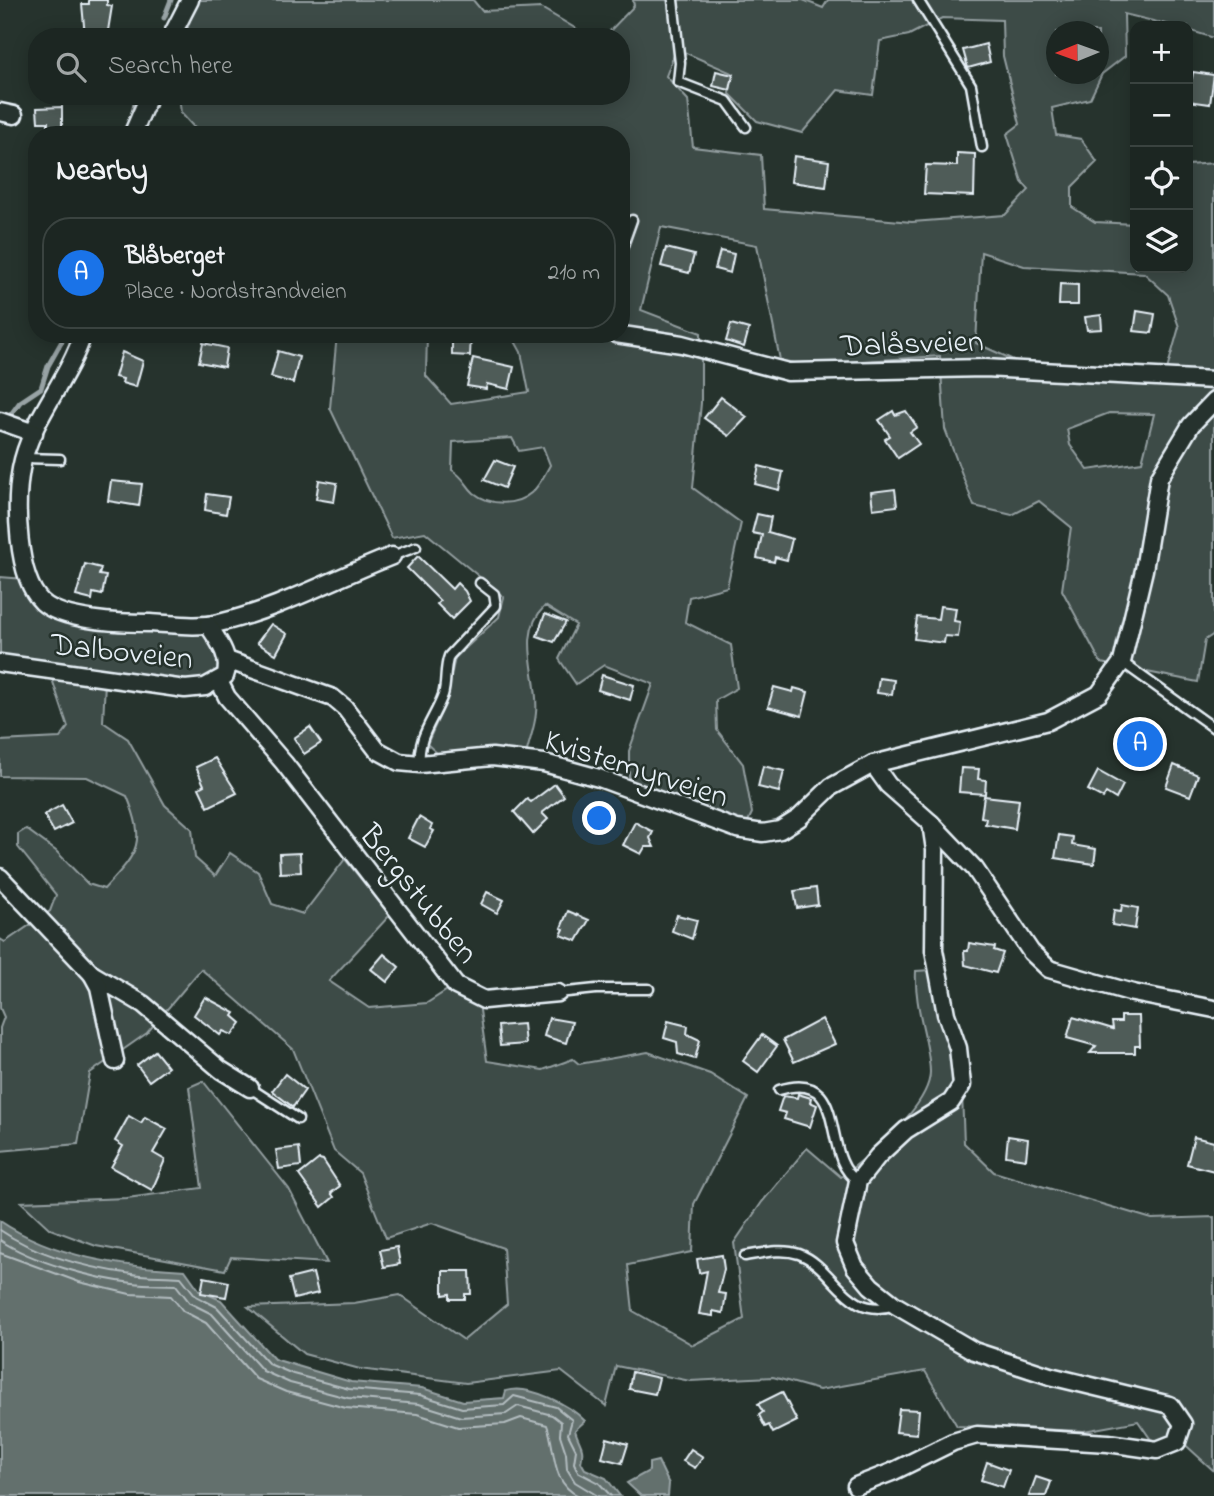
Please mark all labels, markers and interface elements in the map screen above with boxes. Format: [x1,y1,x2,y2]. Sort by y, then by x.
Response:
north arrow [1046,21,1109,84]
map controls [1130,21,1193,273]
button: + [1130,21,1193,84]
search box [28,28,630,105]
icon: search [52,48,90,86]
text: Search here [108,48,233,86]
button: − [1130,84,1193,147]
button: locate [1130,147,1193,210]
text: Nearby [56,150,148,194]
button: layers [1130,210,1193,273]
text: Blåberget [125,238,225,276]
text: A [74,257,88,290]
text: 210 m [548,257,600,290]
text: Place · Nordstrandveien [125,276,347,309]
street label: Dalåsveien [839,320,985,372]
street label: Dalboveien [47,623,195,684]
street label: Kvistemyrveien [538,718,734,822]
pin: A [1117,718,1163,770]
your location [582,801,616,835]
street label: Bergstubben [345,814,489,975]

